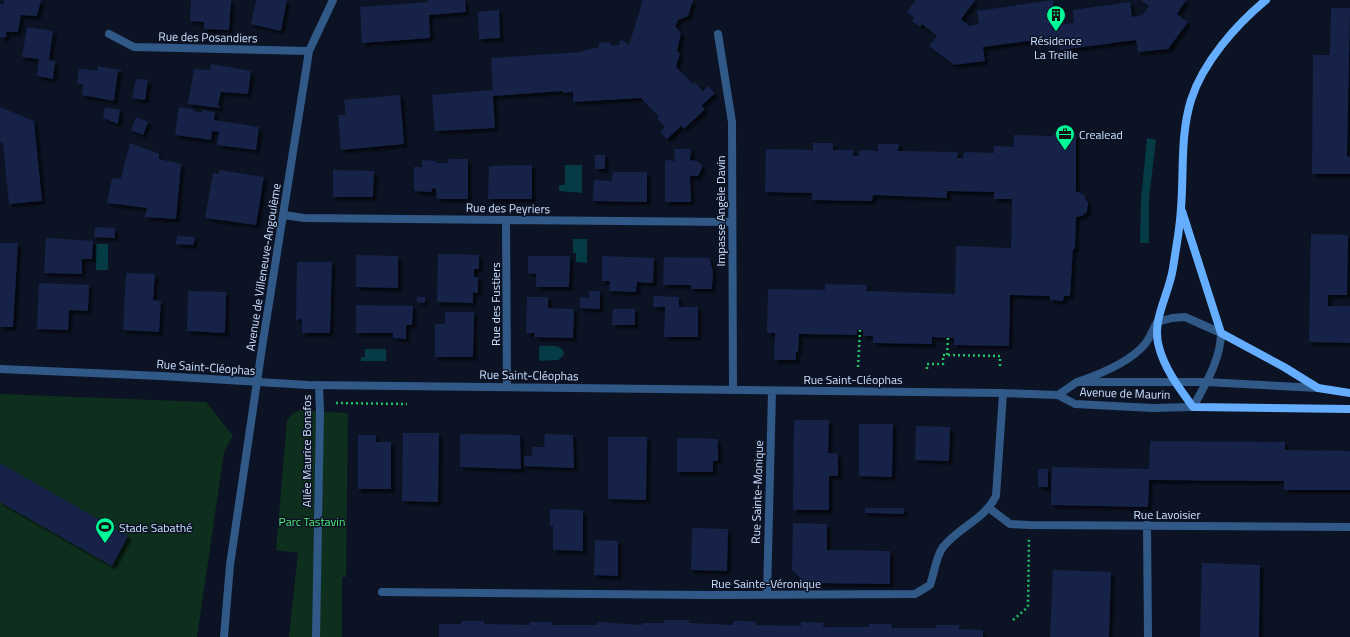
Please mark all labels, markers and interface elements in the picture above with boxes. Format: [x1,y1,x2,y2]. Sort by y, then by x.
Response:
building icon: Résidence La Treille [1045,4,1067,32]
street label: Rue des Posandiers [158,27,258,47]
place label: Résidence La Treille [1030,31,1082,64]
office icon: Crealead [1054,123,1076,151]
place label: Crealead [1079,125,1123,144]
street label: Impasse Angèle Davin [711,155,730,267]
street label: Avenue de Villeneuve-Angoulème [240,182,286,352]
street label: Rue des Peyriers [466,198,551,218]
street label: Rue des Fustiers [486,262,505,346]
street label: Rue Saint-Cléophas [156,354,257,380]
street label: Rue Saint-Cléophas [479,365,579,385]
street label: Rue Saint-Cléophas [803,370,903,389]
street label: Avenue de Maurin [1079,382,1171,404]
street label: Allée Maurice Bonafos [297,394,316,507]
street label: Rue Sainte-Monique [746,440,768,544]
street label: Rue Lavoisier [1133,505,1201,524]
park label: Parc Tastavin [279,512,345,531]
sports icon: Stade Sabathé [94,516,116,544]
place label: Stade Sabathé [119,518,192,537]
street label: Rue Sainte-Véronique [711,574,821,593]

